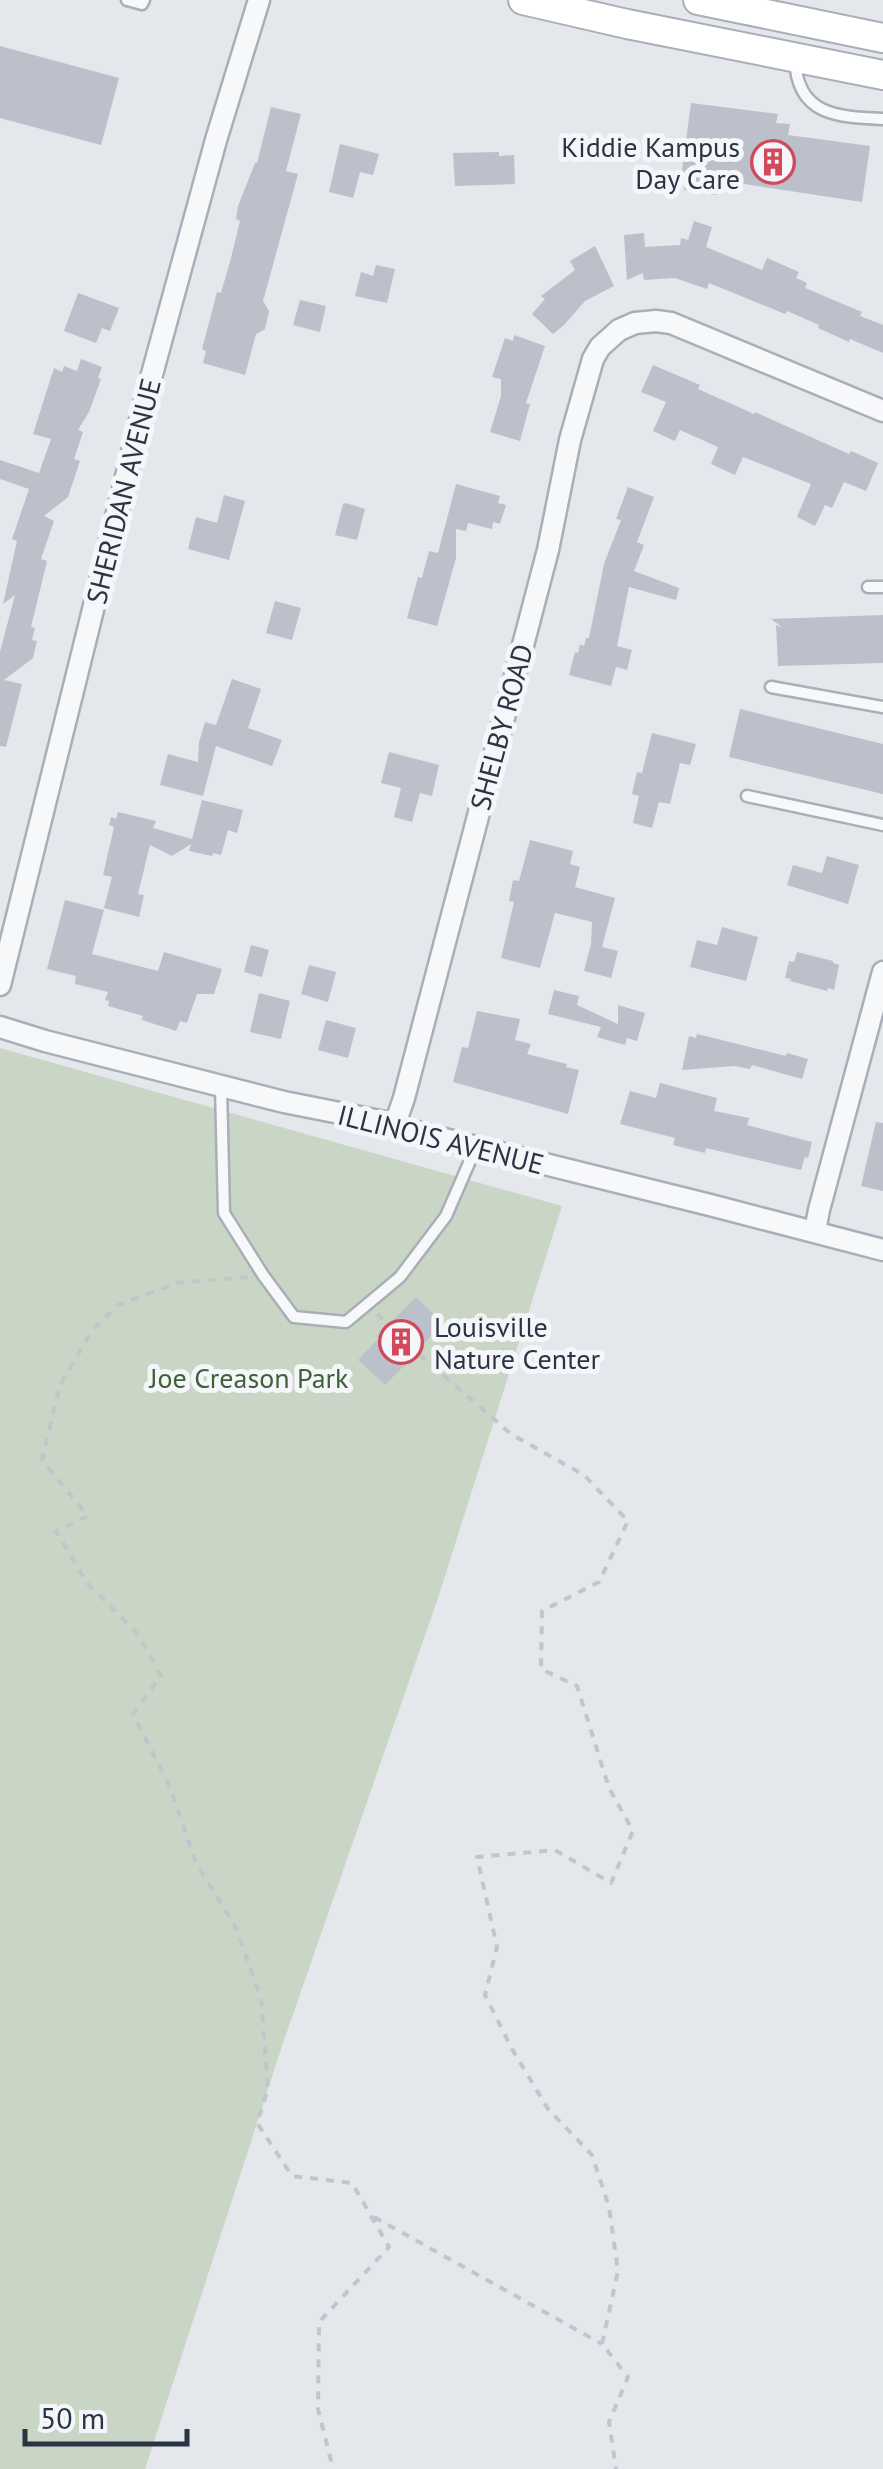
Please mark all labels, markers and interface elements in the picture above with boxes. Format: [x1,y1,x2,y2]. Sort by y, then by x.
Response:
place label: Kiddie Kampus Day Care [561,128,740,197]
building icon: Kiddie Kampus Day Care [750,139,796,185]
street label: SHERIDAN AVENUE [77,374,169,608]
street label: SHELBY ROAD [461,640,541,814]
street label: ILLINOIS AVENUE [334,1096,548,1182]
place label: Louisville Nature Center [434,1308,600,1377]
building icon: Louisville Nature Center [378,1319,424,1365]
park label: Joe Creason Park [148,1359,349,1396]
scale bar [25,2384,188,2446]
text: 50 m [40,2398,105,2437]

